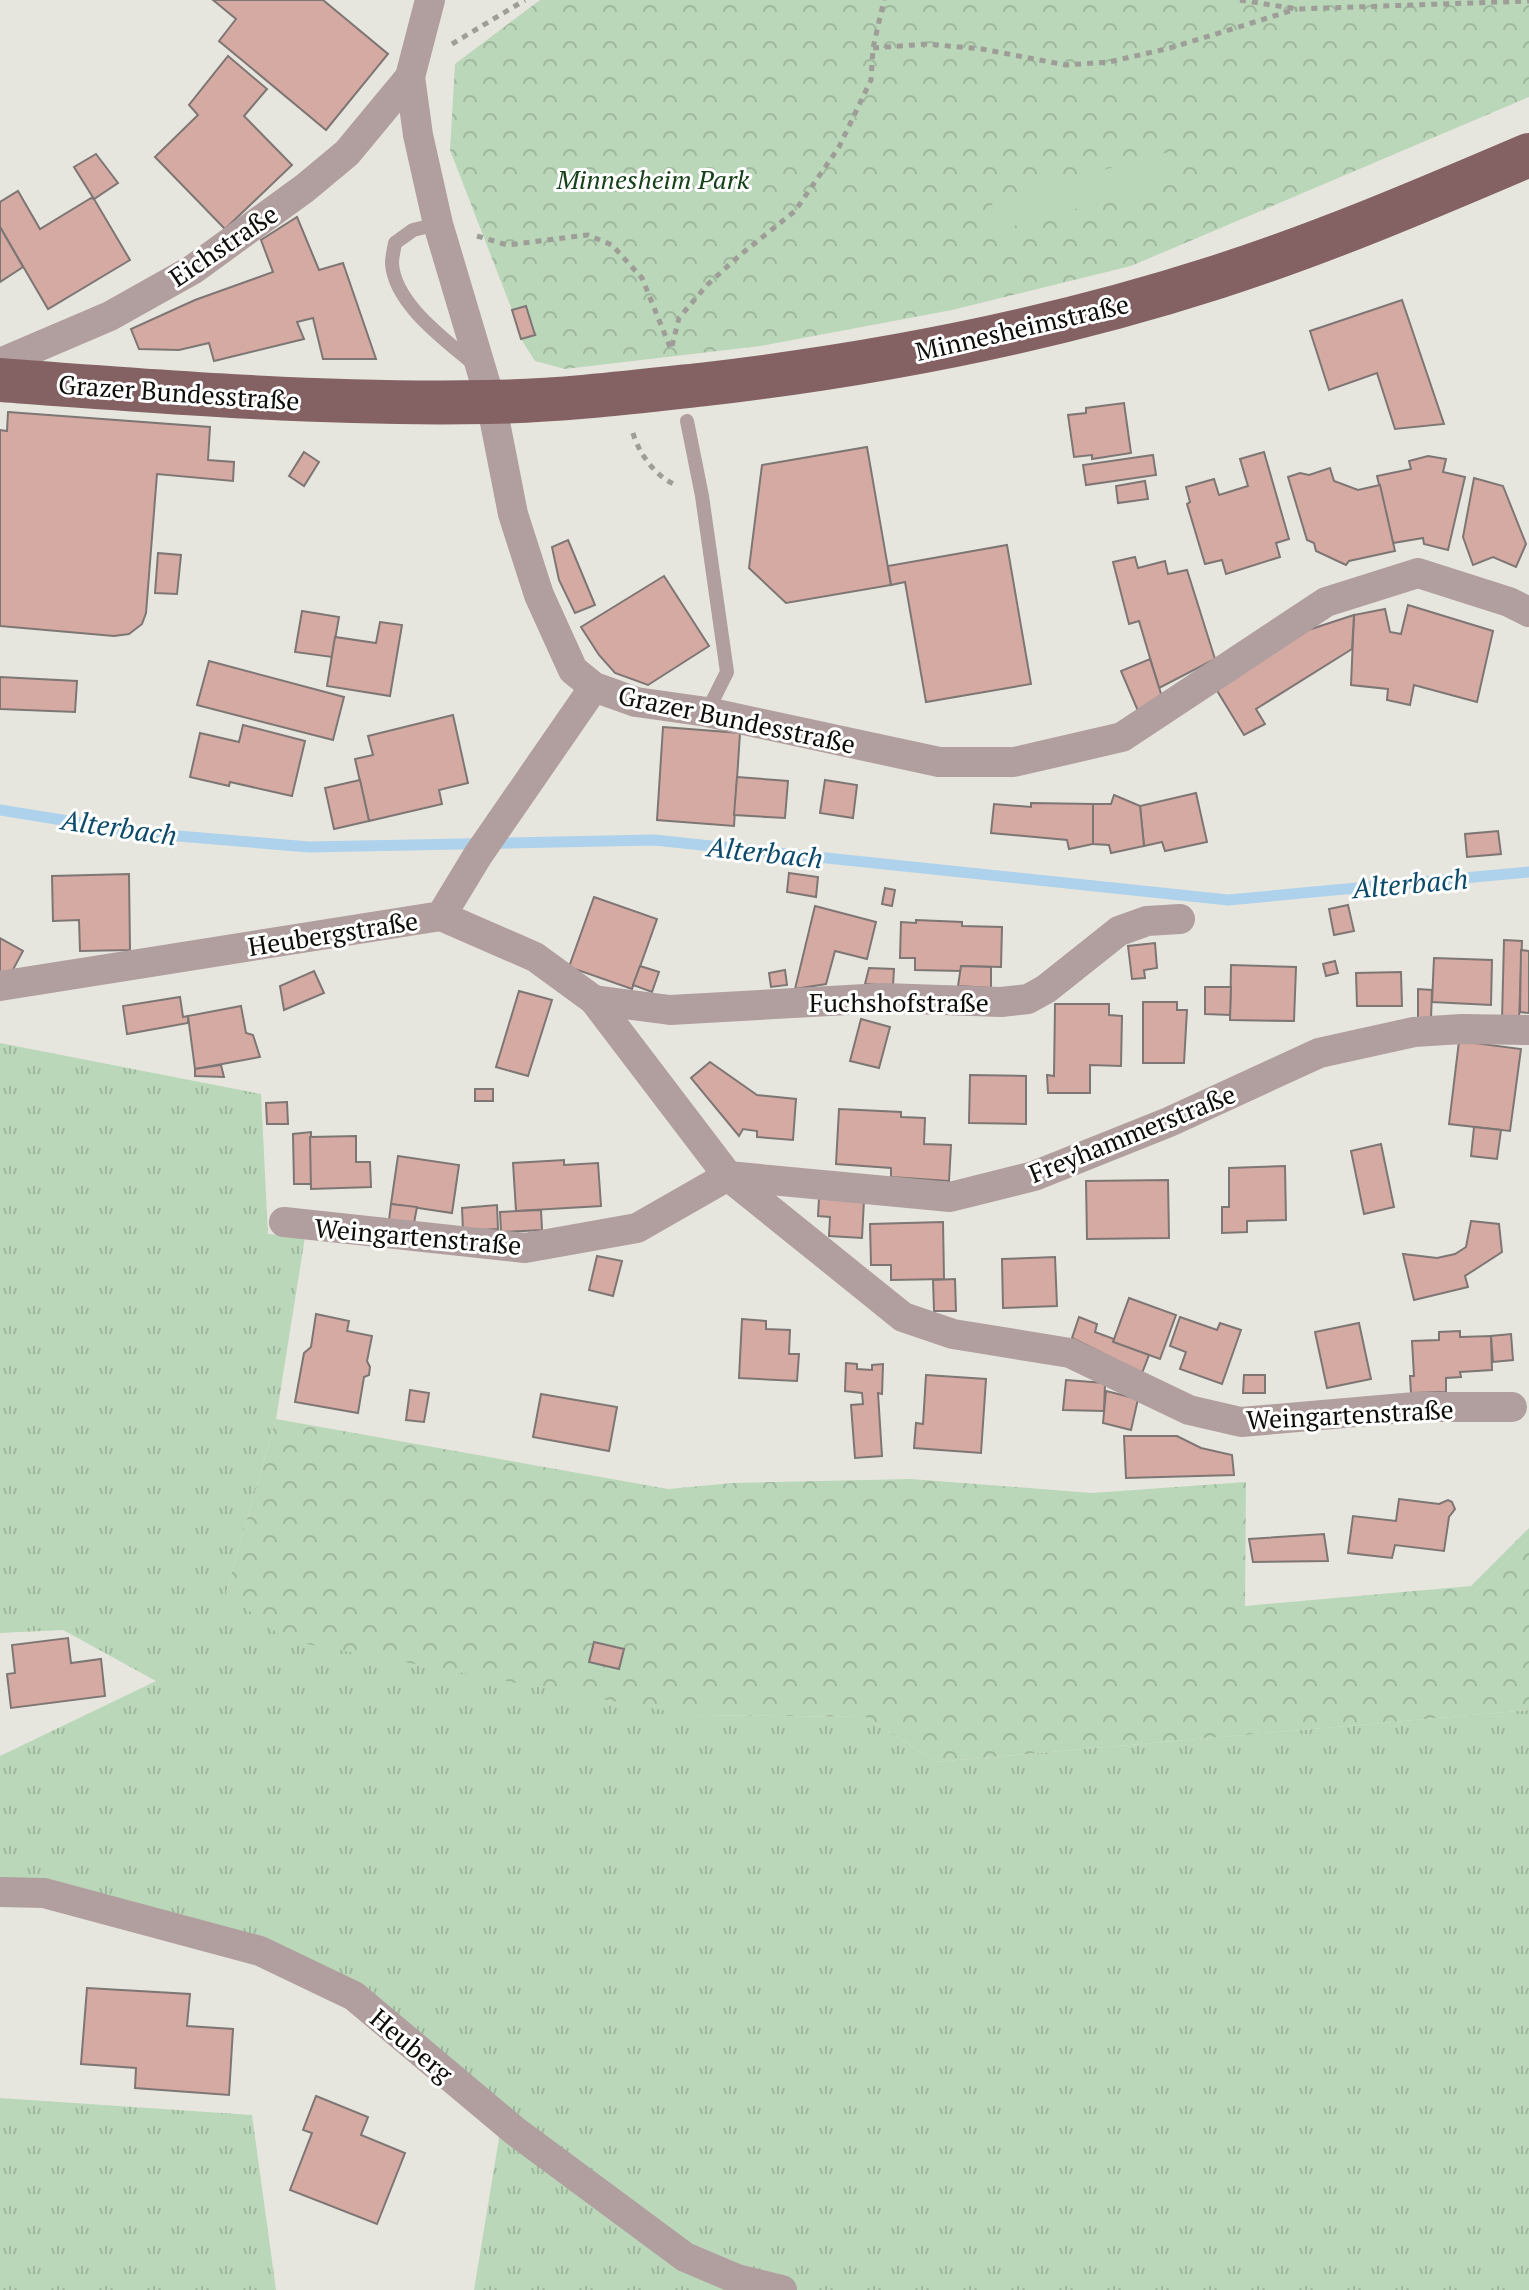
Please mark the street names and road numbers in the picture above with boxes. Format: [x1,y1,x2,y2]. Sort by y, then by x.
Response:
street label: Eichstraße [162,196,284,294]
street label: Minnesheimstraße [912,286,1132,368]
street label: Grazer Bundesstraße [57,367,301,417]
street label: Grazer Bundesstraße [615,677,859,761]
street label: Heubergstraße [246,903,420,963]
street label: Fuchshofstraße [809,985,989,1019]
street label: Freyhammerstraße [1024,1076,1240,1190]
street label: Weingartenstraße [313,1210,523,1262]
street label: Weingartenstraße [1245,1392,1455,1436]
street label: Heuberg [364,2001,461,2090]

